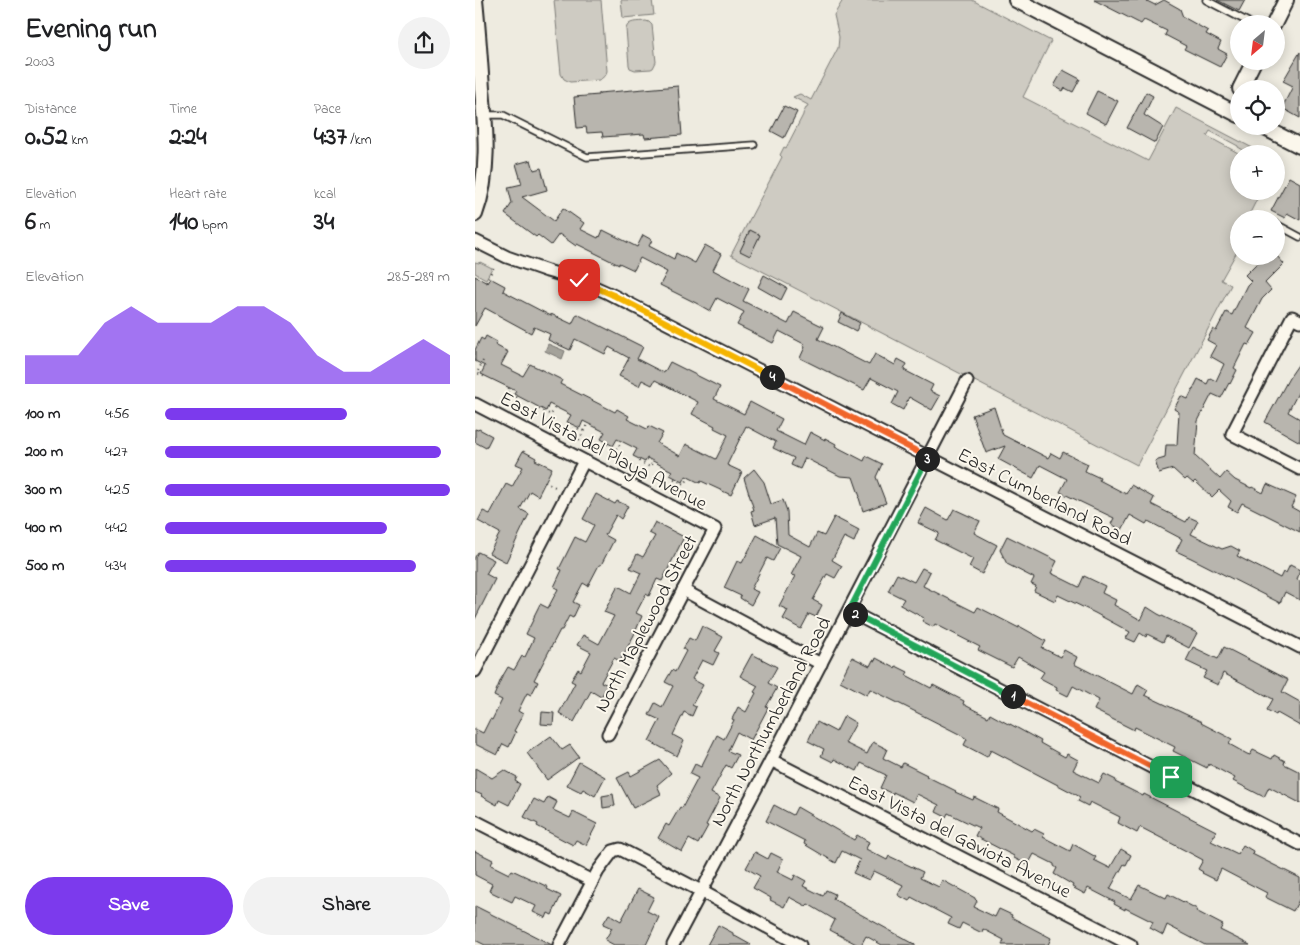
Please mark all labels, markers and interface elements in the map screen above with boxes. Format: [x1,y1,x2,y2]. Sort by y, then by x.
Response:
text: Evening run [25,10,157,51]
north arrow [1230,15,1285,70]
map controls [1230,15,1285,265]
button: share [398,17,450,69]
text: 20:03 [25,50,55,74]
button: locate [1230,80,1285,135]
text: Distance [25,99,77,120]
text: Time [169,99,197,120]
text: Pace [314,99,341,120]
text: 0.52 [25,120,68,156]
text: 2:24 [169,120,207,156]
text: 4:37 [314,120,347,156]
text: km [68,130,88,151]
text: /km [347,130,372,151]
button: + [1230,145,1285,200]
text: Elevation [25,184,76,205]
text: Heart rate [169,184,227,205]
text: kcal [314,184,336,205]
text: 6 [25,205,36,241]
text: 140 [169,205,198,241]
text: 34 [314,205,334,241]
button: − [1230,210,1285,265]
text: m [36,215,50,236]
text: bpm [198,215,228,236]
pin [558,259,600,301]
text: Elevation [25,265,84,289]
text: 285–289 m [387,265,450,289]
icon: check [565,266,593,294]
pin: 4 [759,364,785,390]
text: 4 [770,367,775,388]
street label: East Vista del Playa Avenue [494,385,712,519]
text: 100 m [25,402,60,426]
text: 4:56 [105,402,129,426]
text: 200 m [25,440,63,464]
text: 4:27 [105,440,128,464]
street label: East Cumberland Road [952,442,1136,555]
pin: 3 [915,446,939,472]
text: 3 [925,449,930,470]
text: 300 m [25,478,62,502]
text: 4:25 [105,478,130,502]
text: 400 m [25,516,62,540]
text: 4:42 [105,516,128,540]
street label: North Maplewood Street [588,530,706,718]
text: 500 m [25,554,64,578]
text: 4:34 [105,554,126,578]
pin: 2 [843,602,867,626]
text: 2 [852,604,859,625]
street label: North Northumberland Road [704,612,840,832]
pin: 1 [1001,684,1025,708]
text: 1 [1011,686,1016,707]
pin [1150,756,1192,798]
icon: arrive [1157,763,1185,791]
street label: East Vista del Gaviota Avenue [842,769,1076,907]
button: Save [25,877,233,935]
button: Share [243,877,450,935]

